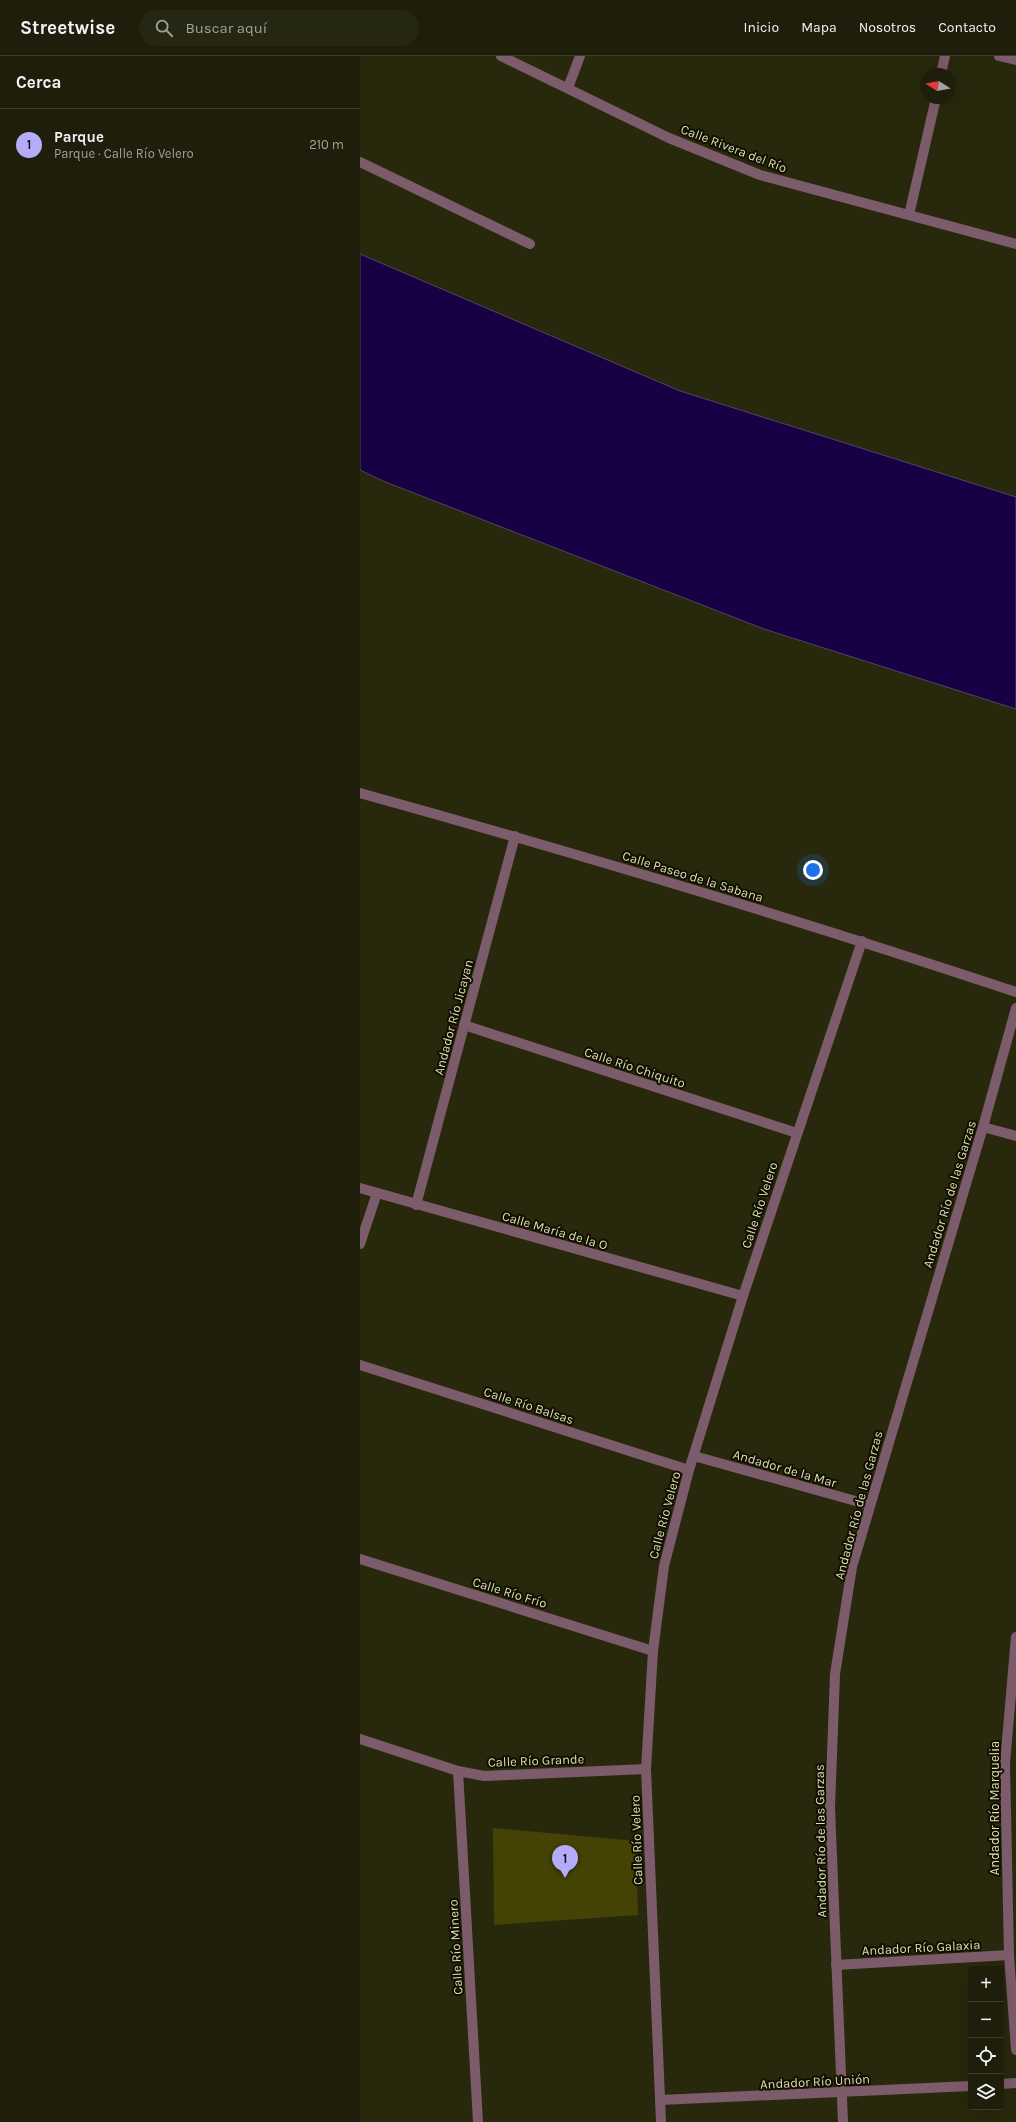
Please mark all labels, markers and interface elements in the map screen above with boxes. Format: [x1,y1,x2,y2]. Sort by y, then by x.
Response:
search box [139,10,419,46]
text: Streetwise [20,17,115,39]
icon: search [153,17,175,39]
text: Buscar aquí [185,19,267,37]
text: Inicio [744,19,779,36]
text: Mapa [801,19,837,36]
text: Nosotros [859,19,916,36]
text: Contacto [938,19,996,36]
north arrow [920,68,956,104]
text: Cerca [16,72,61,92]
street label: Calle Rivera del Río [679,121,789,176]
text: Parque [54,128,104,146]
text: 1 [27,137,31,152]
text: 210 m [309,137,344,152]
text: Parque · Calle Río Velero [54,146,194,161]
street label: Calle Paseo de la Sabana [621,848,765,905]
your location [803,860,823,880]
street label: Andador Río Jicayan [431,958,476,1076]
street label: Calle Río Chiquito [582,1044,687,1092]
street label: Andador Río de las Garzas [920,1118,979,1270]
street label: Calle Río Velero [738,1160,780,1250]
street label: Calle María de la O [500,1208,609,1253]
street label: Calle Río Balsas [482,1384,576,1427]
street label: Andador Río de las Garzas [831,1429,886,1581]
street label: Andador de la Mar [731,1447,839,1491]
street label: Calle Río Velero [646,1470,683,1560]
street label: Calle Río Frío [471,1574,549,1611]
street label: Andador Río Marquelia [987,1741,1003,1875]
street label: Calle Río Grande [487,1751,585,1770]
street label: Andador Río de las Garzas [812,1764,829,1918]
street label: Calle Río Velero [627,1795,646,1885]
pin: 1 [552,1845,578,1878]
street label: Calle Río Minero [446,1899,465,1995]
street label: Andador Río Galaxia [861,1937,981,1958]
map controls [968,1966,1004,2110]
button: + [968,1966,1004,2002]
button: − [968,2002,1004,2038]
button: locate [968,2038,1004,2074]
street label: Andador Río Unión [760,2071,870,2092]
button: layers [968,2074,1004,2110]

